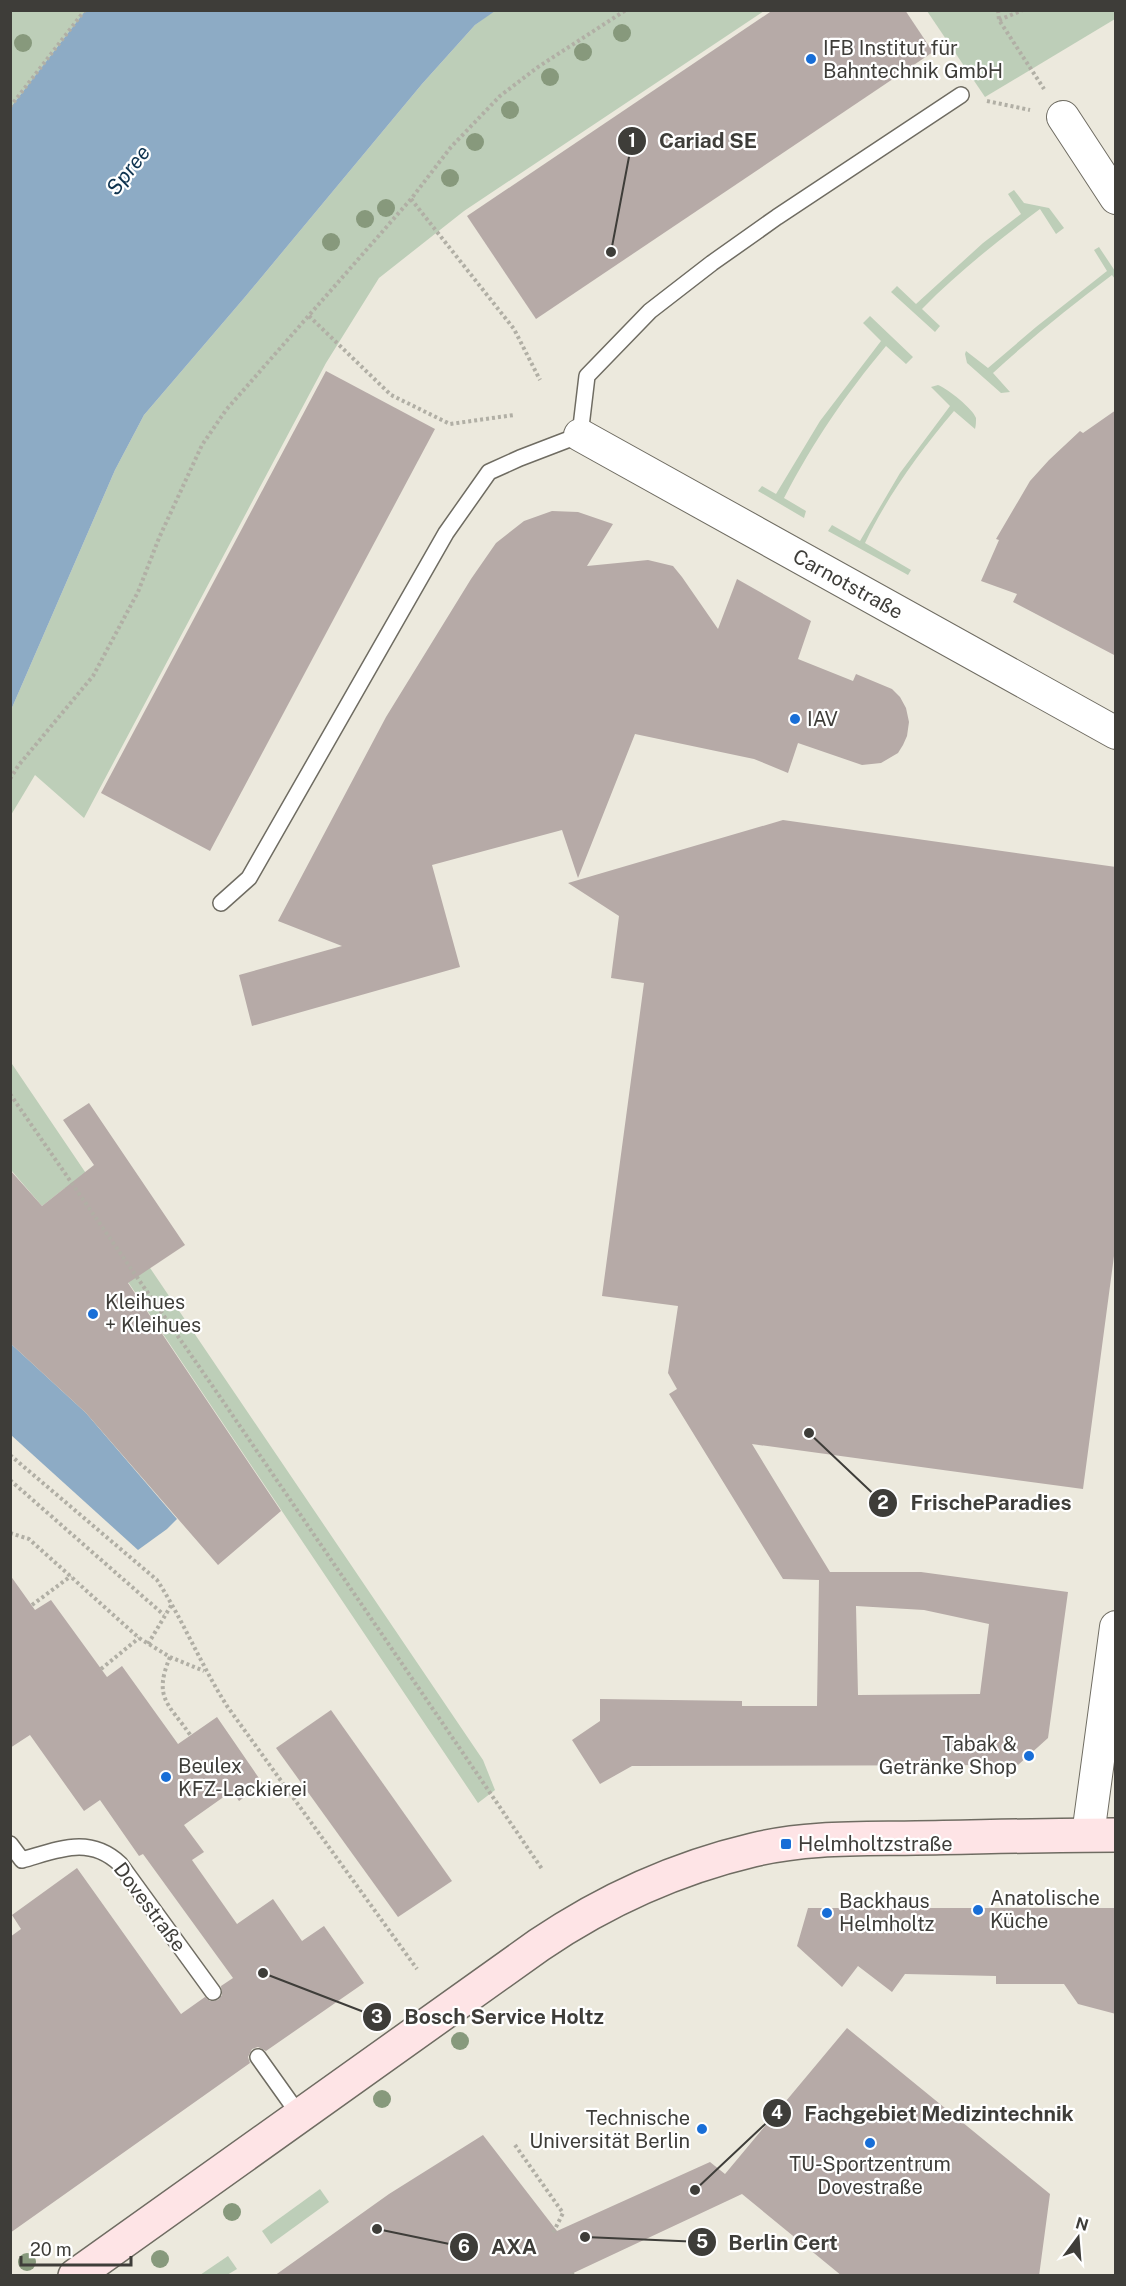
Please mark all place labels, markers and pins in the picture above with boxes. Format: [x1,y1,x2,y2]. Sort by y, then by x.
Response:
place label: IFB Institut für Bahntechnik GmbH [823,36,1003,83]
marker: IFB Institut für Bahntechnik GmbH [804,52,818,66]
callout: Cariad SE [617,121,769,160]
place label: IAV [807,707,838,731]
marker: IAV [788,712,802,726]
place label: Kleihues + Kleihues [105,1290,201,1337]
marker: Kleihues + Kleihues [86,1307,100,1321]
callout: FrischeParadies [868,1484,1083,1523]
place label: Tabak & Getränke Shop [879,1732,1017,1779]
marker: Tabak & Getränke Shop [1022,1749,1036,1763]
place label: Beulex KFZ-Lackierei [178,1754,307,1801]
marker: Beulex KFZ-Lackierei [159,1770,173,1784]
place label: Helmholtzstraße [798,1832,953,1856]
marker: Helmholtzstraße [779,1837,793,1851]
place label: Anatolische Küche [990,1886,1100,1933]
place label: Backhaus Helmholtz [839,1889,934,1936]
marker: Anatolische Küche [971,1903,985,1917]
marker: Backhaus Helmholtz [820,1906,834,1920]
callout: Bosch Service Holtz [362,1997,616,2036]
callout: Fachgebiet Medizintechnik [762,2094,1085,2133]
place label: Technische Universität Berlin [529,2106,690,2153]
marker: Technische Universität Berlin [695,2122,709,2136]
marker: TU-Sportzentrum Dovestraße [863,2136,877,2150]
place label: TU-Sportzentrum Dovestraße [789,2152,951,2199]
callout: Berlin Cert [687,2223,850,2262]
callout: AXA [449,2227,550,2266]

